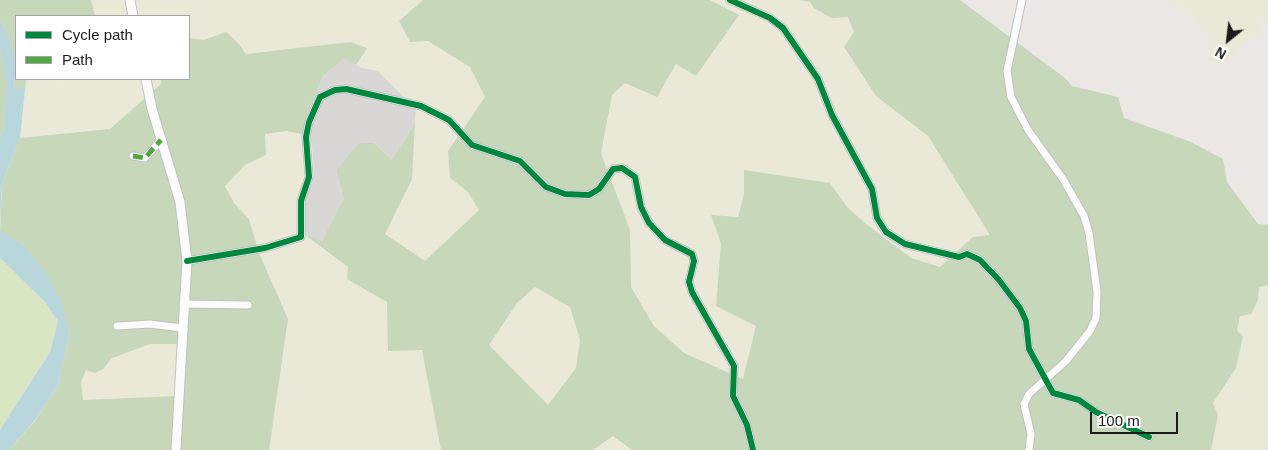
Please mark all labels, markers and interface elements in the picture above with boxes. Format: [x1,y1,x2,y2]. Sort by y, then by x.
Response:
legend [15,15,190,80]
north arrow [1203,15,1253,65]
text: Cycle path [62,26,133,43]
text: N [1212,44,1229,63]
text: Path [62,51,93,68]
scale bar [1093,402,1180,434]
text: 100 m [1098,412,1140,429]

